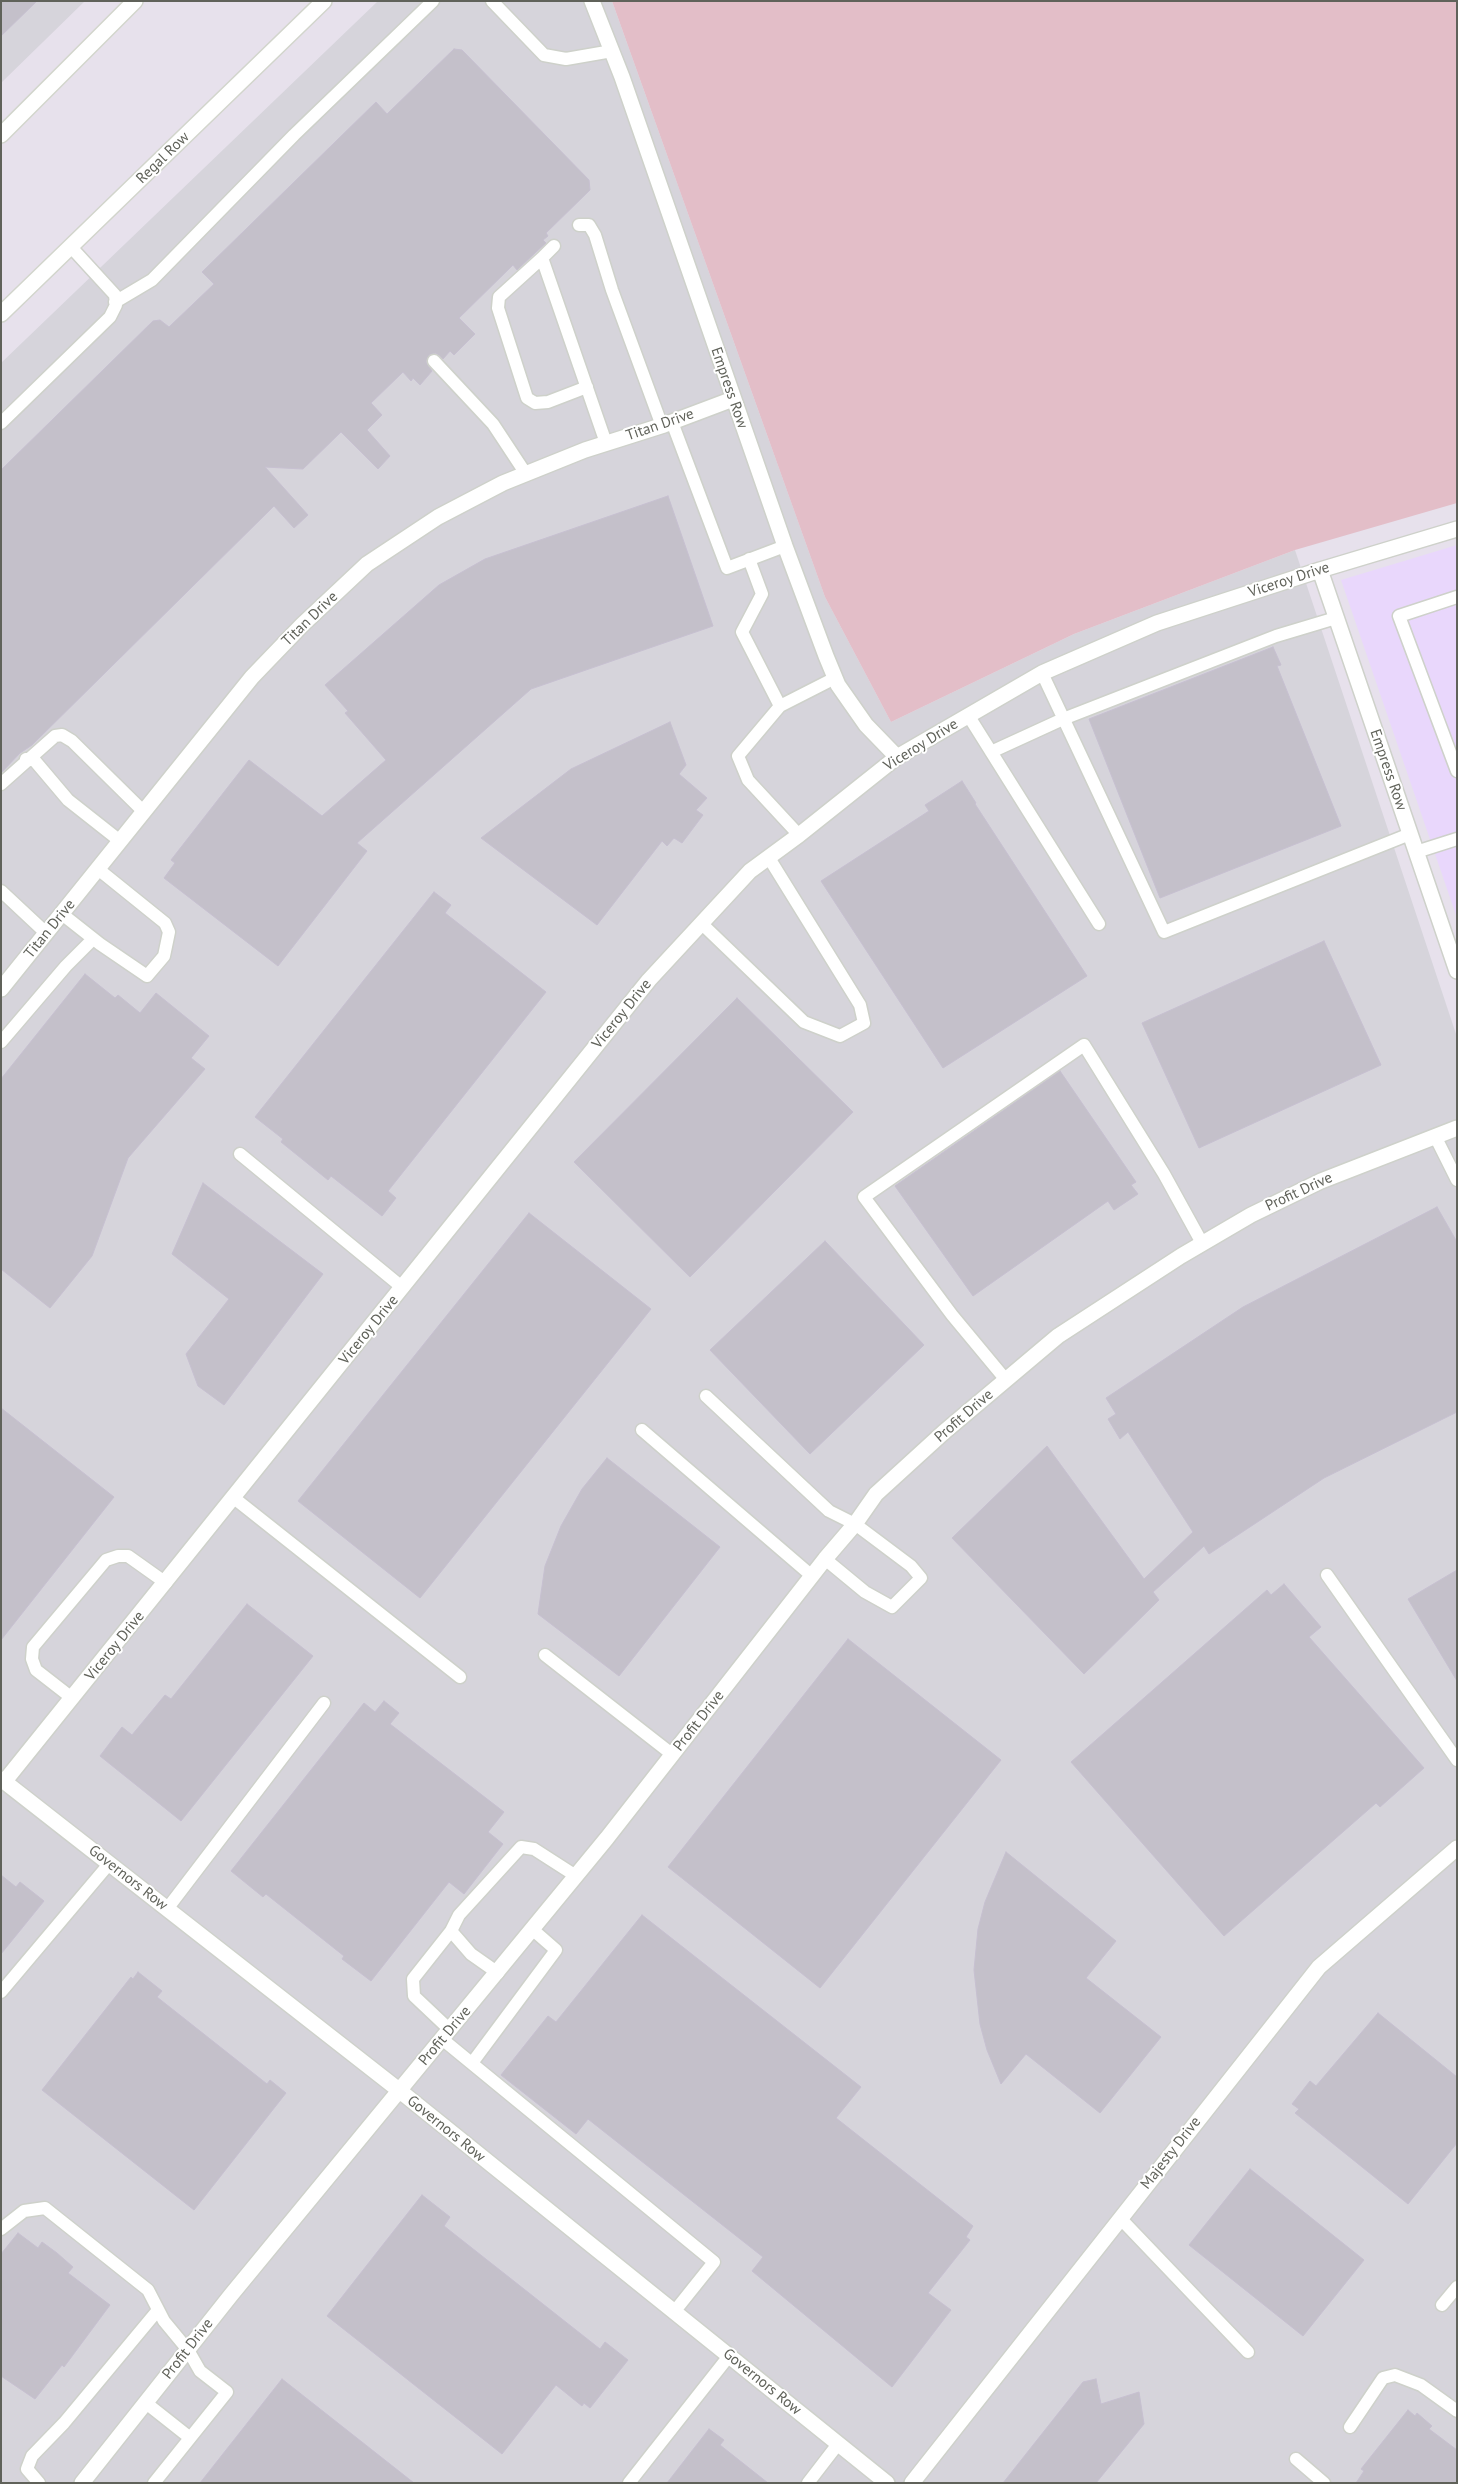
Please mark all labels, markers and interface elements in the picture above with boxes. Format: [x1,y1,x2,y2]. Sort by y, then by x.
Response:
street label: Regal Row [133,128,193,188]
street label: Empress Row [707,345,751,431]
street label: Titan Drive [624,405,696,445]
street label: Viceroy Drive [1246,558,1332,602]
street label: Titan Drive [278,588,342,650]
street label: Viceroy Drive [881,715,961,775]
street label: Empress Row [1366,727,1410,813]
street label: Titan Drive [21,896,79,962]
street label: Viceroy Drive [589,976,655,1052]
street label: Profit Drive [1263,1169,1335,1215]
street label: Viceroy Drive [336,1292,402,1368]
street label: Profit Drive [931,1386,997,1446]
street label: Viceroy Drive [82,1608,148,1684]
street label: Profit Drive [670,1687,728,1755]
street label: Governors Row [85,1841,171,1915]
street label: Profit Drive [415,2003,475,2069]
street label: Governors Row [403,2092,489,2166]
street label: Majesty Drive [1137,2113,1205,2193]
street label: Profit Drive [159,2315,217,2383]
street label: Governors Row [719,2345,805,2419]

